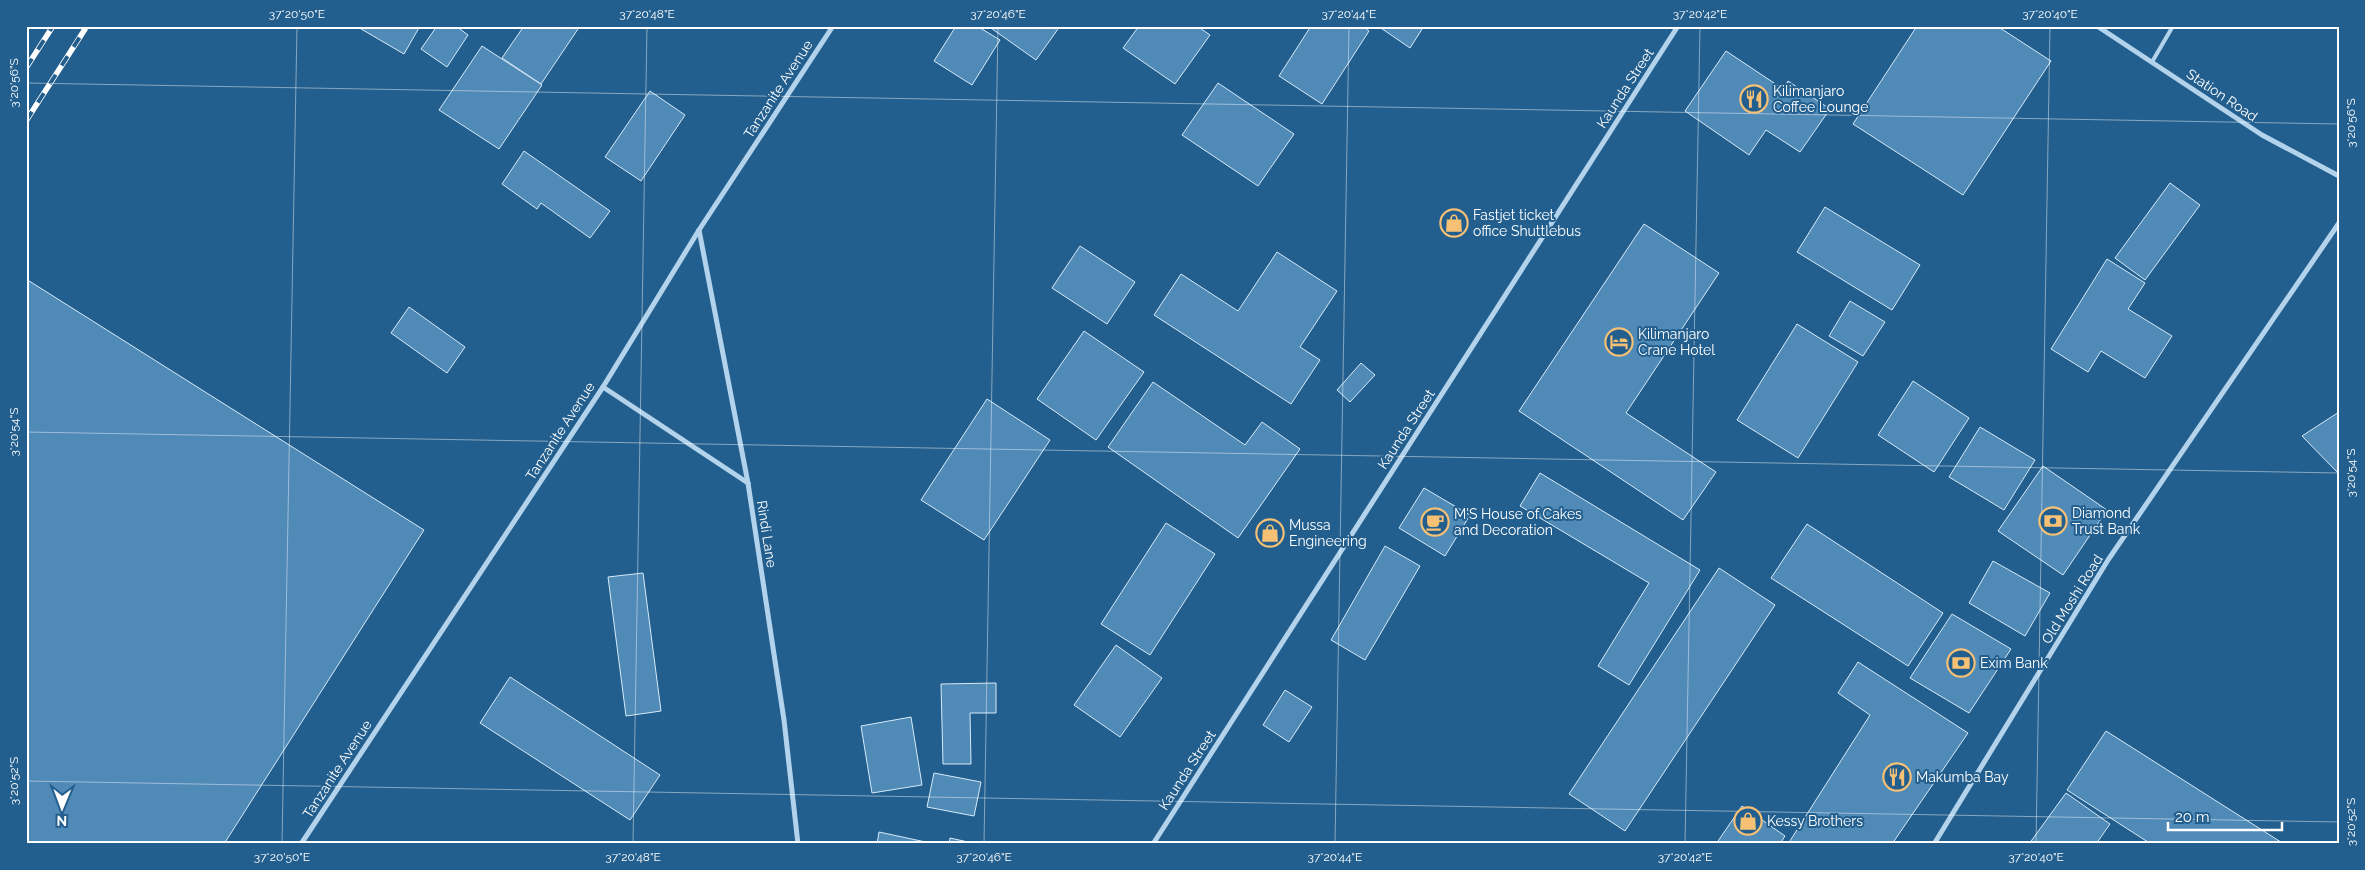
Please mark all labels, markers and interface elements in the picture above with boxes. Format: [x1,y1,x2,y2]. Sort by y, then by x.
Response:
text: 37°20'50"E [269,7,325,21]
text: 37°20'48"E [619,7,675,21]
text: 37°20'46"E [970,7,1026,21]
text: 37°20'44"E [1322,7,1376,21]
text: 37°20'42"E [1673,7,1727,21]
text: 37°20'40"E [2022,7,2078,21]
street label: Tanzanite Avenue [740,37,816,141]
street label: Kaunda Street [1593,45,1657,131]
text: 3°20'56"S [7,58,21,108]
street label: Station Road [2184,65,2260,125]
place label: Kilimanjaro Coffee Lounge [1773,83,1868,115]
restaurant icon: Kilimanjaro Coffee Lounge [1739,84,1769,114]
text: 3°20'56"S [2344,98,2358,148]
place label: Fastjet ticket office Shuttlebus [1473,207,1581,239]
shop icon: Fastjet ticket office Shuttlebus [1439,208,1469,238]
place label: Kilimanjaro Crane Hotel [1638,326,1715,358]
hotel icon: Kilimanjaro Crane Hotel [1604,327,1634,357]
street label: Tanzanite Avenue [522,379,598,483]
street label: Kaunda Street [1374,386,1438,472]
text: 3°20'54"S [7,408,21,456]
text: 3°20'54"S [2344,449,2358,497]
street label: Rindi Lane [754,499,780,569]
place label: Diamond Trust Bank [2072,505,2141,537]
place label: M'S House of Cakes and Decoration [1454,506,1582,538]
bank icon: Diamond Trust Bank [2038,506,2068,536]
cafe icon: M'S House of Cakes and Decoration [1420,507,1450,537]
place label: Mussa Engineering [1289,517,1367,549]
shop icon: Mussa Engineering [1255,518,1285,548]
street label: Old Moshi Road [2038,551,2106,647]
bank icon: Exim Bank [1946,648,1976,678]
place label: Exim Bank [1980,655,2048,671]
street label: Tanzanite Avenue [299,717,375,821]
street label: Kaunda Street [1155,727,1219,813]
text: 3°20'52"S [7,757,21,805]
restaurant icon: Makumba Bay [1882,762,1912,792]
place label: Makumba Bay [1916,769,2009,785]
north arrow [38,782,88,832]
text: 3°20'52"S [2344,798,2358,846]
scale bar [2168,800,2281,832]
shop icon: Kessy Brothers [1733,806,1763,836]
text: 20 m [2175,808,2210,826]
text: N [56,813,67,829]
place label: Kessy Brothers [1767,813,1863,829]
text: 37°20'50"E [254,850,310,864]
text: 37°20'48"E [605,850,661,864]
text: 37°20'46"E [956,850,1012,864]
text: 37°20'44"E [1308,850,1362,864]
text: 37°20'42"E [1658,850,1712,864]
text: 37°20'40"E [2008,850,2064,864]

